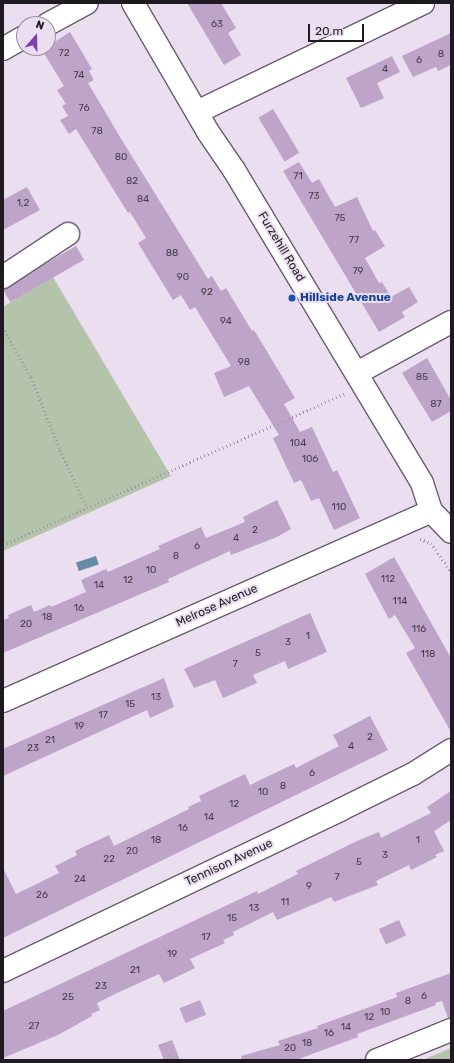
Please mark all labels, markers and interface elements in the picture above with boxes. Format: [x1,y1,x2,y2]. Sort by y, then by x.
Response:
north arrow [16,16,56,56]
scale bar [310,16,366,42]
text: N [34,18,46,33]
house number: 63 [211,19,223,31]
text: 20 m [315,24,343,38]
house number: 72 [59,48,69,60]
house number: 8 [438,49,444,61]
house number: 6 [416,55,422,67]
house number: 4 [382,64,388,76]
house number: 74 [74,70,84,82]
house number: 76 [79,103,89,115]
house number: 78 [91,126,103,138]
house number: 80 [115,152,127,164]
house number: 71 [293,171,303,183]
house number: 82 [126,176,138,188]
house number: 73 [308,191,320,203]
house number: 84 [137,194,149,206]
house number: 1,2 [17,198,29,210]
street label: Furzehill Road [255,210,307,284]
house number: 75 [334,213,346,225]
house number: 77 [349,235,359,247]
house number: 88 [166,248,178,260]
house number: 79 [352,266,364,278]
house number: 90 [177,272,189,284]
house number: 92 [201,287,213,299]
place label: Hillside Avenue [300,291,391,305]
marker: Hillside Avenue [287,293,297,303]
house number: 94 [220,316,232,328]
house number: 98 [238,357,250,369]
house number: 85 [416,372,428,384]
house number: 87 [430,399,442,411]
house number: 104 [290,438,306,450]
house number: 106 [302,454,318,466]
house number: 110 [332,502,346,514]
house number: 2 [252,525,258,537]
house number: 4 [233,533,239,545]
house number: 6 [194,541,200,553]
house number: 8 [173,551,179,563]
house number: 10 [146,565,156,577]
house number: 112 [381,574,395,586]
house number: 12 [123,575,133,587]
house number: 14 [94,580,104,592]
street label: Melrose Avenue [174,581,260,631]
house number: 114 [393,596,407,608]
house number: 16 [74,603,84,615]
house number: 18 [42,612,52,624]
house number: 20 [20,619,32,631]
house number: 116 [412,624,426,636]
house number: 1 [306,631,310,643]
house number: 3 [285,637,291,649]
house number: 5 [255,648,261,660]
house number: 118 [421,649,435,661]
house number: 7 [232,659,238,671]
house number: 13 [151,692,161,704]
house number: 15 [125,699,135,711]
house number: 17 [98,710,108,722]
house number: 19 [74,721,84,733]
house number: 2 [367,732,373,744]
house number: 21 [45,735,55,747]
house number: 4 [348,741,354,753]
house number: 23 [27,743,39,755]
house number: 6 [309,768,315,780]
house number: 8 [280,781,286,793]
house number: 10 [258,787,268,799]
house number: 12 [229,799,239,811]
house number: 14 [204,812,214,824]
house number: 16 [178,823,188,835]
house number: 18 [151,835,161,847]
house number: 1 [416,835,420,847]
street label: Tennison Avenue [183,836,275,890]
house number: 20 [126,846,138,858]
house number: 3 [382,850,388,862]
house number: 22 [103,854,115,866]
house number: 5 [356,857,362,869]
house number: 7 [334,872,340,884]
house number: 24 [74,874,86,886]
house number: 9 [306,881,312,893]
house number: 26 [36,890,48,902]
house number: 11 [281,897,289,909]
house number: 13 [249,903,259,915]
house number: 15 [227,913,237,925]
house number: 17 [201,932,211,944]
house number: 19 [167,949,177,961]
house number: 21 [130,965,140,977]
house number: 23 [95,981,107,993]
house number: 6 [421,991,427,1003]
house number: 25 [62,992,74,1004]
house number: 8 [405,996,411,1008]
house number: 10 [380,1007,390,1019]
house number: 12 [364,1012,374,1024]
house number: 27 [29,1021,39,1033]
house number: 14 [341,1022,351,1034]
house number: 16 [324,1028,334,1040]
house number: 18 [302,1038,312,1050]
house number: 20 [284,1043,296,1055]

